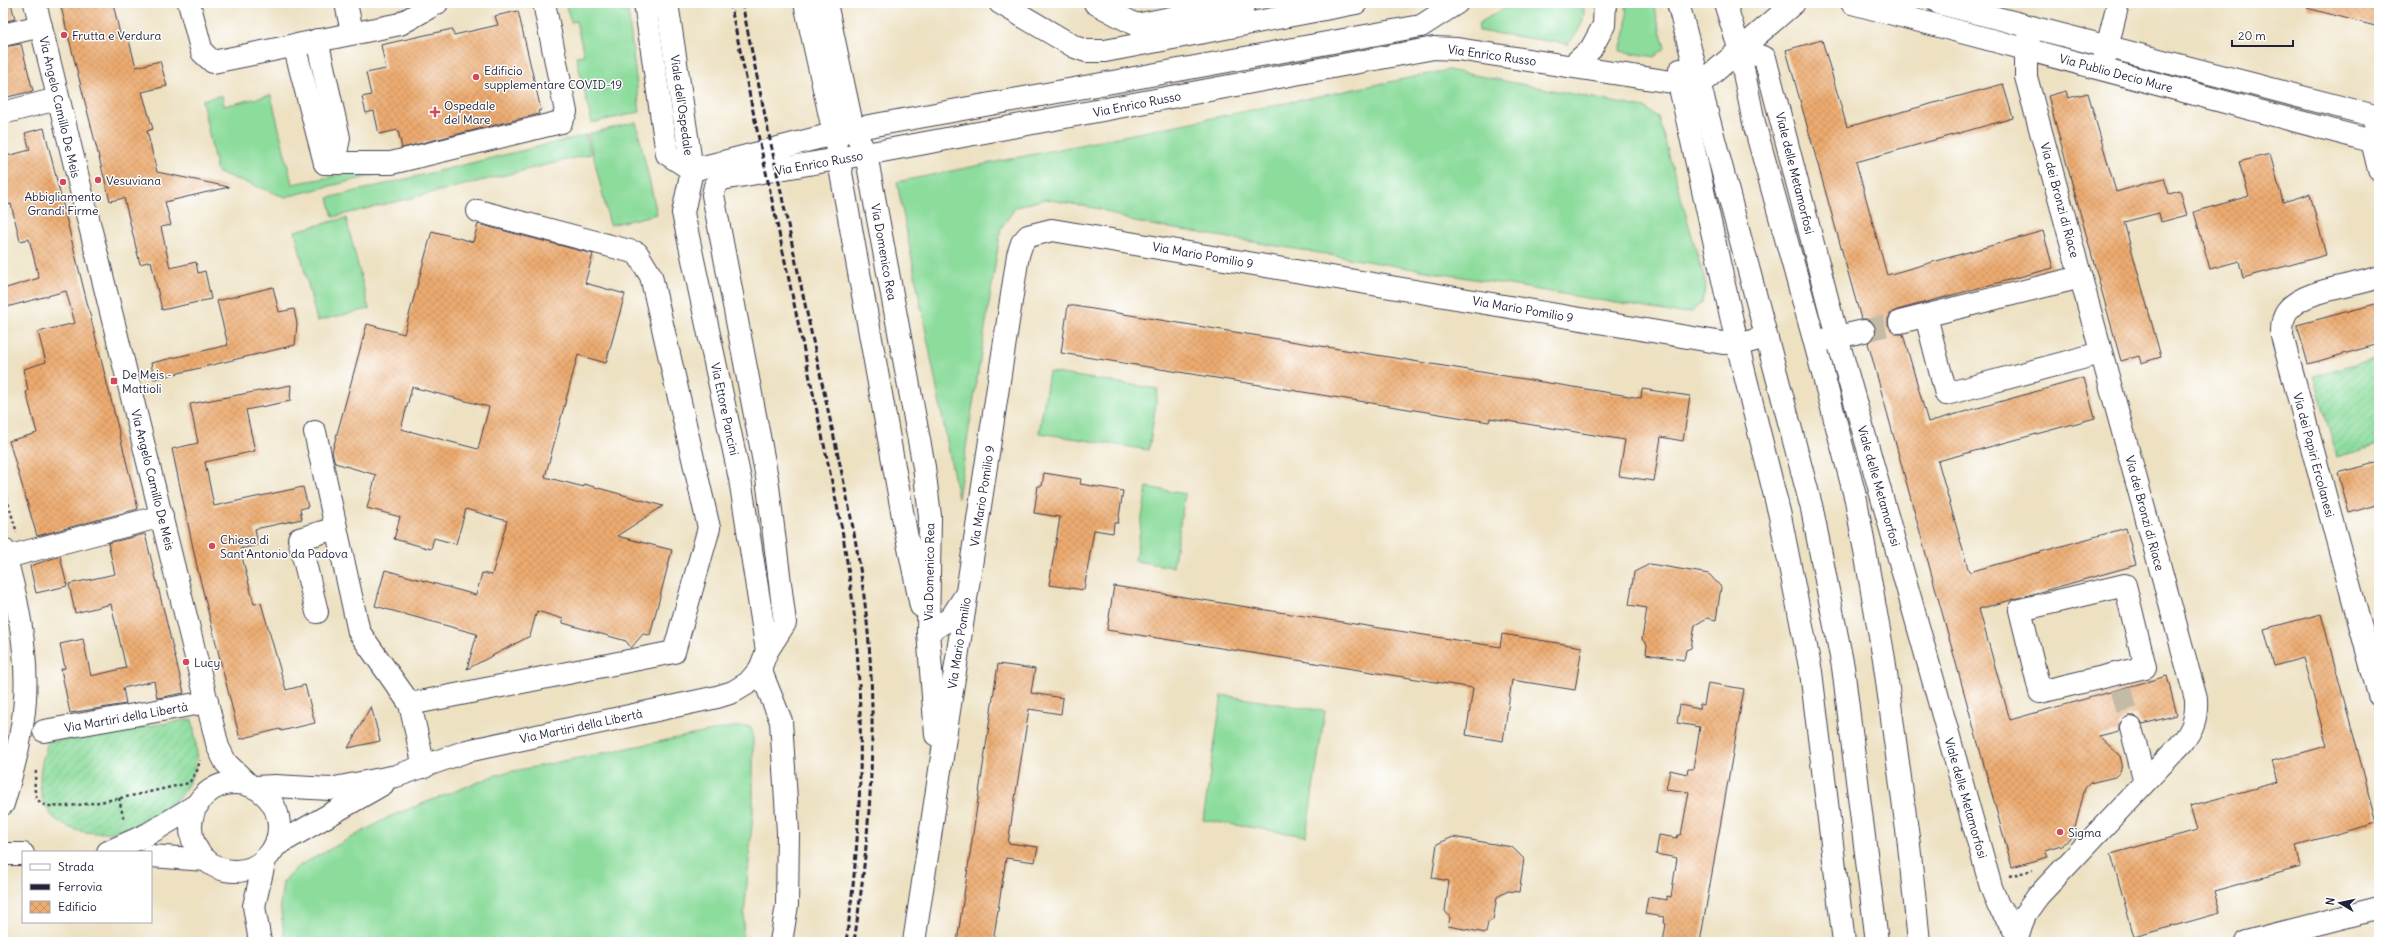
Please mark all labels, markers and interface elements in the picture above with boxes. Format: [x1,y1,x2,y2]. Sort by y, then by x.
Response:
scale bar [2232,22,2293,48]
place label: Frutta e Verdura [72,28,161,43]
text: 20 m [2238,28,2266,43]
marker: Frutta e Verdura [59,30,69,40]
street label: Via Angelo Camillo De Meis [36,35,84,179]
street label: Via Enrico Russo [1447,41,1537,69]
street label: Via Publio Decio Mure [2058,51,2174,95]
street label: Viale dell'Ospedale [668,54,696,156]
place label: Edificio supplementare COVID-19 [484,63,622,92]
marker: Edificio supplementare COVID-19 [471,72,481,82]
street label: Via Enrico Russo [1092,88,1182,120]
place label: Ospedale del Mare [444,98,495,127]
marker: Ospedale del Mare [429,106,441,118]
street label: Viale delle Metamorfosi [1773,111,1817,235]
street label: Via dei Bronzi di Riace [2037,141,2083,259]
street label: Via Enrico Russo [774,148,864,178]
place label: Vesuviana [106,173,161,188]
marker: Vesuviana [93,175,103,185]
marker: Abbigliamento Grandi Firme [58,177,68,187]
place label: Abbigliamento Grandi Firme [24,189,102,218]
street label: Via Domenico Rea [868,202,900,302]
street label: Via Mario Pomilio 9 [1151,239,1255,271]
street label: Via Mario Pomilio 9 [1471,293,1575,325]
street label: Via Ettore Pancini [708,361,742,457]
place label: De Meis - Mattioli [122,367,172,396]
marker: De Meis - Mattioli [109,376,119,386]
street label: Via dei Papiri Ercolanesi [2290,391,2338,519]
street label: Via Angelo Camillo De Meis [128,408,178,552]
street label: Viale delle Metamorfosi [1855,424,1903,548]
street label: Via Mario Pomilio 9 [967,444,997,548]
street label: Via dei Bronzi di Riace [2122,454,2168,572]
street label: Via Domenico Rea [921,523,937,621]
place label: Chiesa di Sant'Antonio da Padova [220,532,348,561]
marker: Chiesa di Sant'Antonio da Padova [207,541,217,551]
street label: Via Mario Pomilio [944,596,974,690]
place label: Lucy [194,655,220,670]
marker: Lucy [181,657,191,667]
street label: Via Martiri della Libertà [63,699,189,735]
street label: Via Martiri della Libertà [518,706,644,746]
street label: Viale delle Metamorfosi [1942,736,1990,860]
place label: Sigma [2068,825,2102,840]
marker: Sigma [2055,827,2065,837]
legend [22,851,152,923]
text: Strada [58,859,94,874]
text: Ferrovia [58,879,103,894]
north arrow [2320,883,2360,923]
text: N [2323,897,2338,906]
text: Edificio [58,899,97,914]

